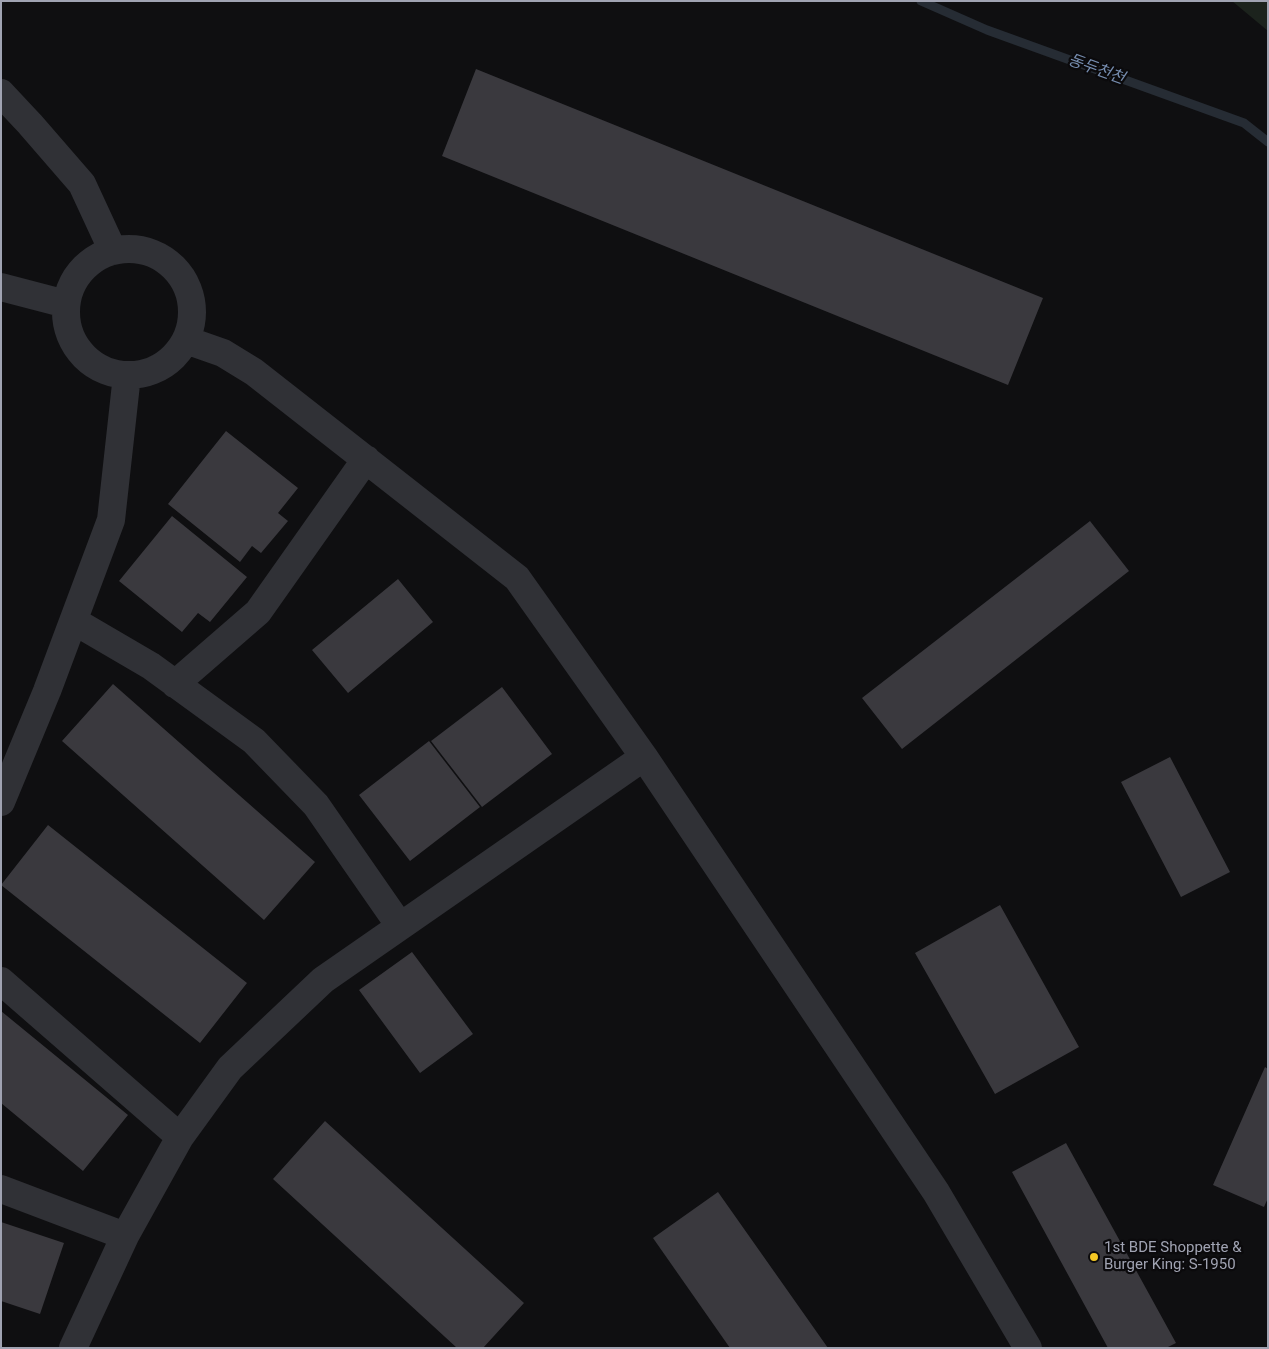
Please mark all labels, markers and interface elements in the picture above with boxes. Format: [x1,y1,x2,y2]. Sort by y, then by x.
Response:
water label: 동두천천 [1065,51,1127,89]
place label: 1st BDE Shoppette & Burger King: S-1950 [1104,1239,1242,1274]
marker: 1st BDE Shoppette & Burger King: S-1950 [1088,1251,1100,1263]

